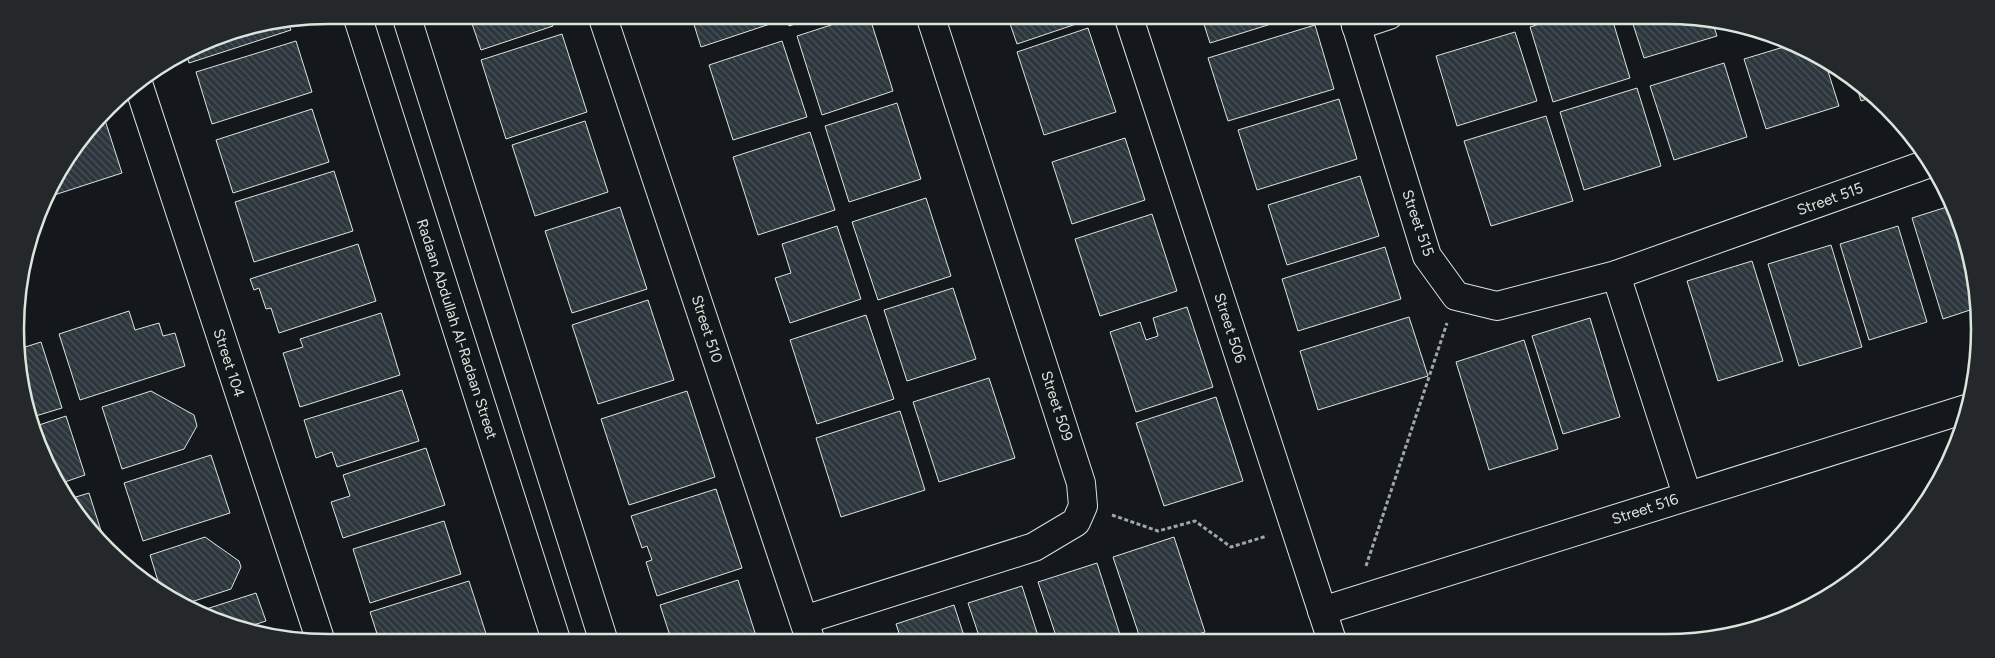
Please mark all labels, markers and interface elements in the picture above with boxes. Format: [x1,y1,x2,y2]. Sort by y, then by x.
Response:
street label: Street 515 [1794,179,1866,219]
street label: Street 515 [1398,187,1438,259]
street label: Radaan Abdullah Al-Radaan Street [413,217,501,442]
street label: Street 506 [1210,291,1250,366]
street label: Street 510 [688,293,726,365]
street label: Street 104 [209,327,249,399]
street label: Street 509 [1037,369,1077,443]
street label: Street 516 [1609,490,1681,528]

